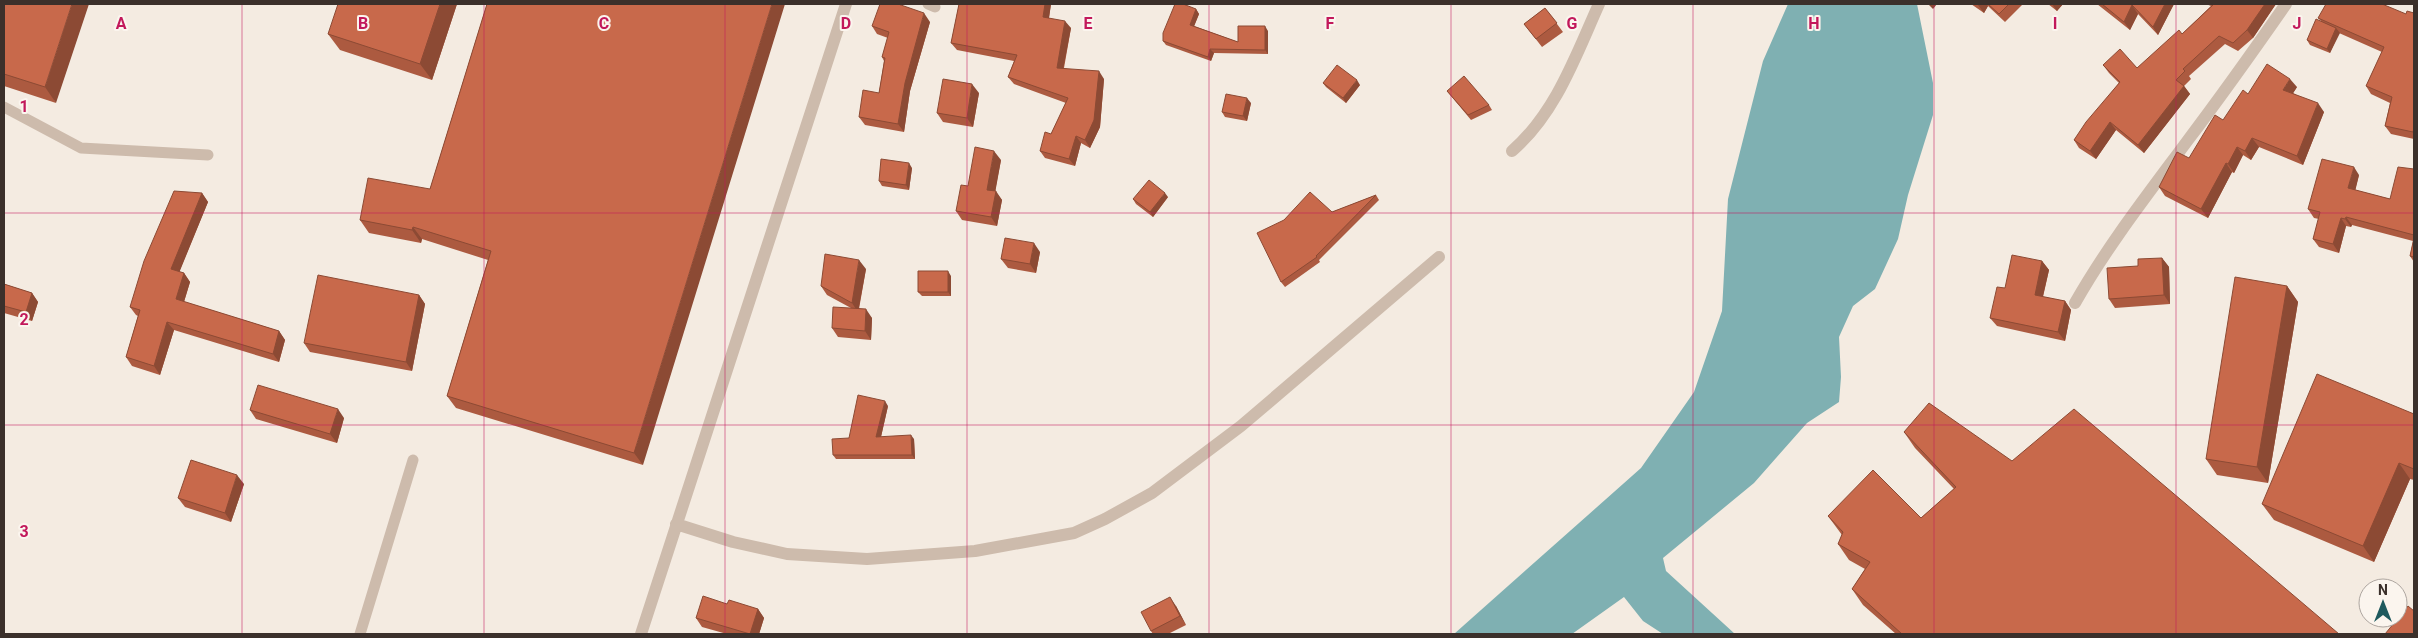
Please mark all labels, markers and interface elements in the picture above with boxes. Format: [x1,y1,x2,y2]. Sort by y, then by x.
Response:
text: A [116,14,127,33]
text: B [358,14,368,33]
text: C [599,14,609,33]
text: D [841,14,851,33]
text: E [1084,14,1093,33]
text: F [1326,14,1335,33]
text: G [1567,14,1578,33]
text: H [1808,14,1820,33]
text: I [2053,14,2057,33]
text: J [2293,14,2301,33]
text: 1 [19,97,29,116]
text: 2 [19,310,29,329]
text: 3 [19,522,29,541]
north arrow [2358,578,2408,628]
text: N [2378,582,2388,598]

